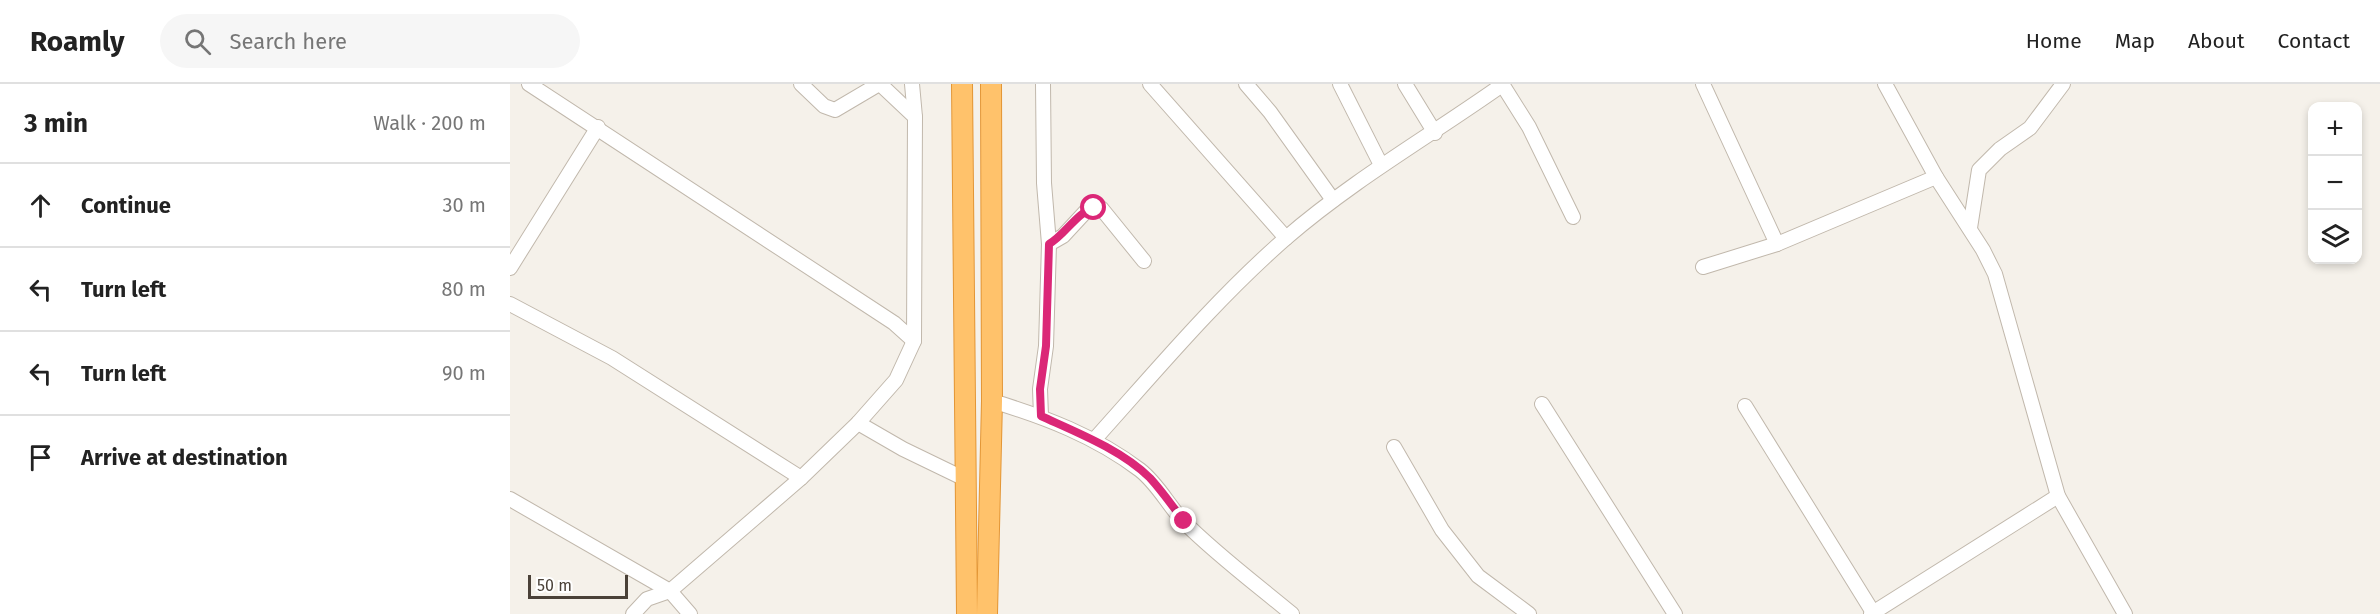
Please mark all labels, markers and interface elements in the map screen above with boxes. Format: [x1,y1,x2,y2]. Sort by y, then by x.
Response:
search box [160,14,580,68]
text: Roamly [30,25,124,58]
icon: search [181,25,214,58]
text: Search here [229,28,347,55]
text: Home [2026,28,2082,54]
text: Map [2115,28,2155,54]
text: About [2188,28,2245,54]
text: Contact [2278,28,2350,54]
map controls [2308,102,2362,264]
button: + [2308,102,2362,156]
text: 3 min [24,108,88,139]
text: Walk · 200 m [373,111,486,135]
button: − [2308,156,2362,210]
icon: ahead [24,189,57,222]
text: Continue [81,192,171,219]
text: 30 m [442,193,486,217]
route start [1080,194,1106,220]
button: layers [2308,210,2362,264]
icon: left [24,273,57,306]
text: Turn left [81,276,166,303]
text: 80 m [441,277,486,301]
icon: left [24,357,57,390]
text: Turn left [81,360,166,387]
text: 90 m [442,361,486,385]
icon: arrive [24,441,57,474]
text: Arrive at destination [81,444,288,471]
route end [1170,507,1196,533]
scale bar [528,572,628,600]
text: 50 m [537,576,572,595]

